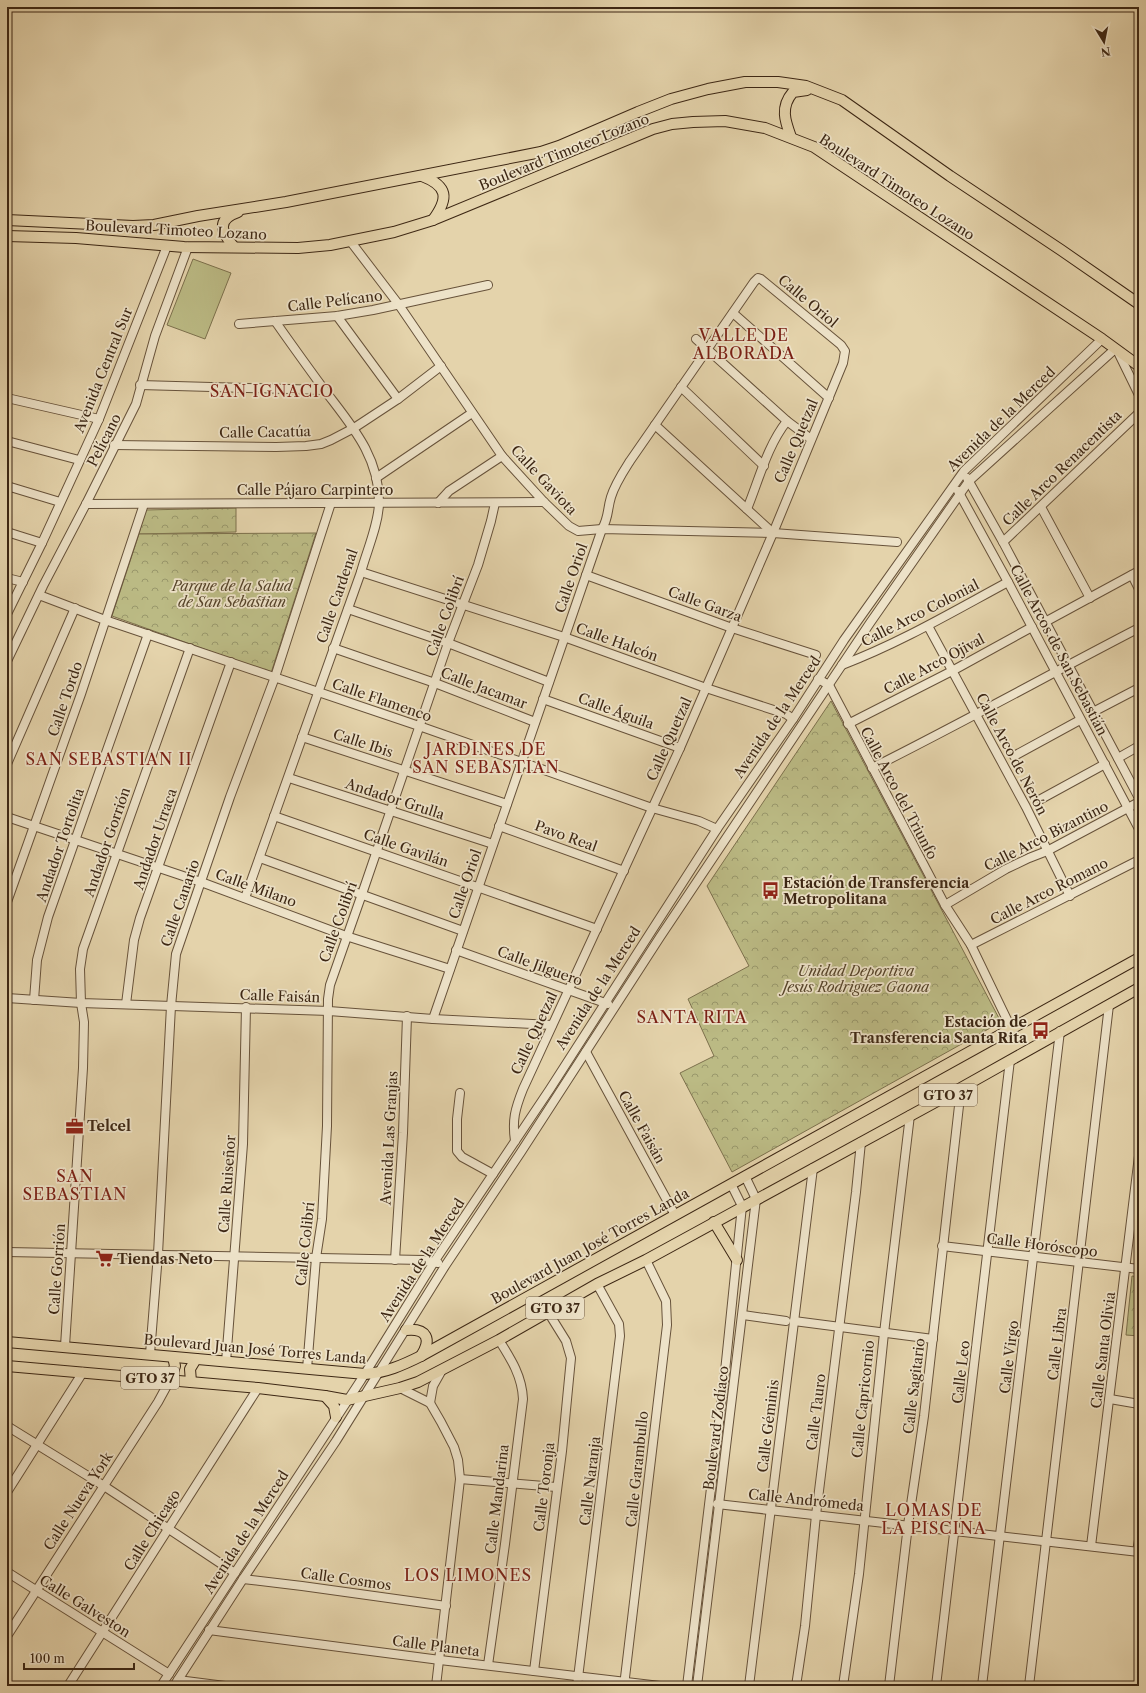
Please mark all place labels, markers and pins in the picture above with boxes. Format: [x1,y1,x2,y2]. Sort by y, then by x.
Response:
place label: Estación de Transferencia Metropolitana [783,874,970,908]
bus stop icon: Estación de Transferencia Metropolitana [760,881,780,901]
place label: Estación de Transferencia Santa Rita [850,1013,1028,1047]
bus stop icon: Estación de Transferencia Santa Rita [1030,1020,1050,1040]
office icon: Telcel [64,1116,84,1136]
place label: Telcel [87,1117,131,1135]
supermarket icon: Tiendas Neto [94,1249,114,1269]
place label: Tiendas Neto [117,1250,213,1268]

